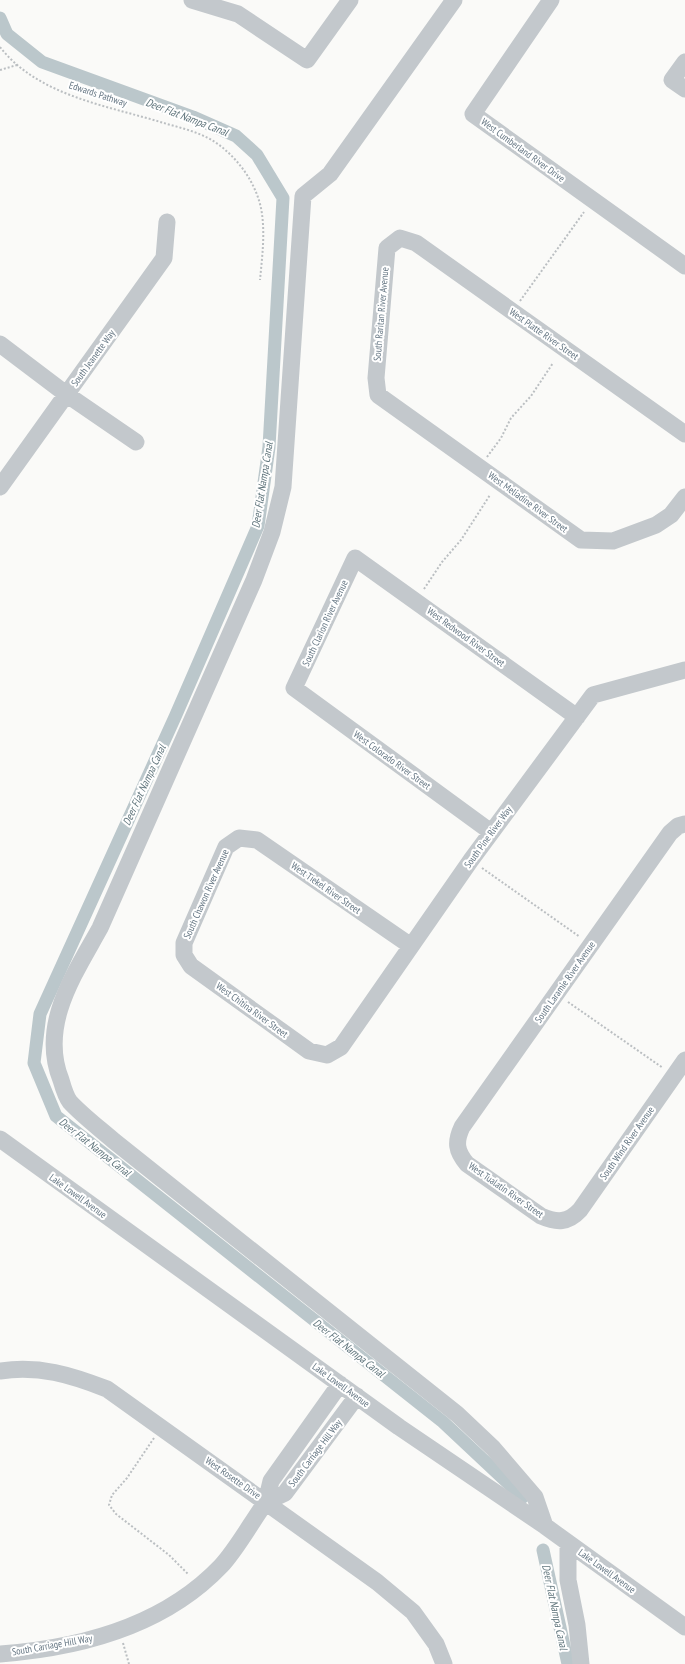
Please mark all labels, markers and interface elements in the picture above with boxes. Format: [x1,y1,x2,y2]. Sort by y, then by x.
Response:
street label: Edwards Pathway [67,79,129,110]
water label: Deer Flat Nampa Canal [144,95,231,140]
street label: West Cumberland River Drive [479,115,567,185]
street label: South Raritan River Avenue [370,267,392,361]
street label: West Platte River Street [507,305,581,363]
street label: South Jeanette Way [68,327,118,389]
water label: Deer Flat Nampa Canal [248,439,276,529]
street label: West Meliadine River Street [486,469,571,535]
street label: South Clarion River Avenue [299,578,351,668]
street label: West Redwood River Street [425,604,508,670]
street label: West Colorado River Street [351,728,433,792]
water label: Deer Flat Nampa Canal [119,741,169,827]
street label: South Pine River Way [461,803,515,870]
street label: South Chawon River Avenue [180,847,232,941]
street label: West Tiekel River Street [289,859,364,917]
street label: South Laramie River Avenue [532,939,598,1025]
street label: West Chitina River Street [213,980,291,1041]
street label: South Wind River Avenue [597,1104,657,1182]
water label: Deer Flat Nampa Canal [56,1115,135,1180]
street label: West Tualatin River Street [466,1159,546,1221]
street label: Lake Lowell Avenue [47,1171,109,1221]
water label: Deer Flat Nampa Canal [310,1316,389,1381]
street label: Lake Lowell Avenue [310,1360,372,1410]
street label: South Carriage Hill Way [285,1416,345,1489]
street label: West Rosette Drive [203,1454,263,1502]
street label: Lake Lowell Avenue [576,1546,638,1596]
water label: Deer Flat Nampa Canal [539,1563,571,1652]
street label: South Carriage Hill Way [11,1632,93,1658]

